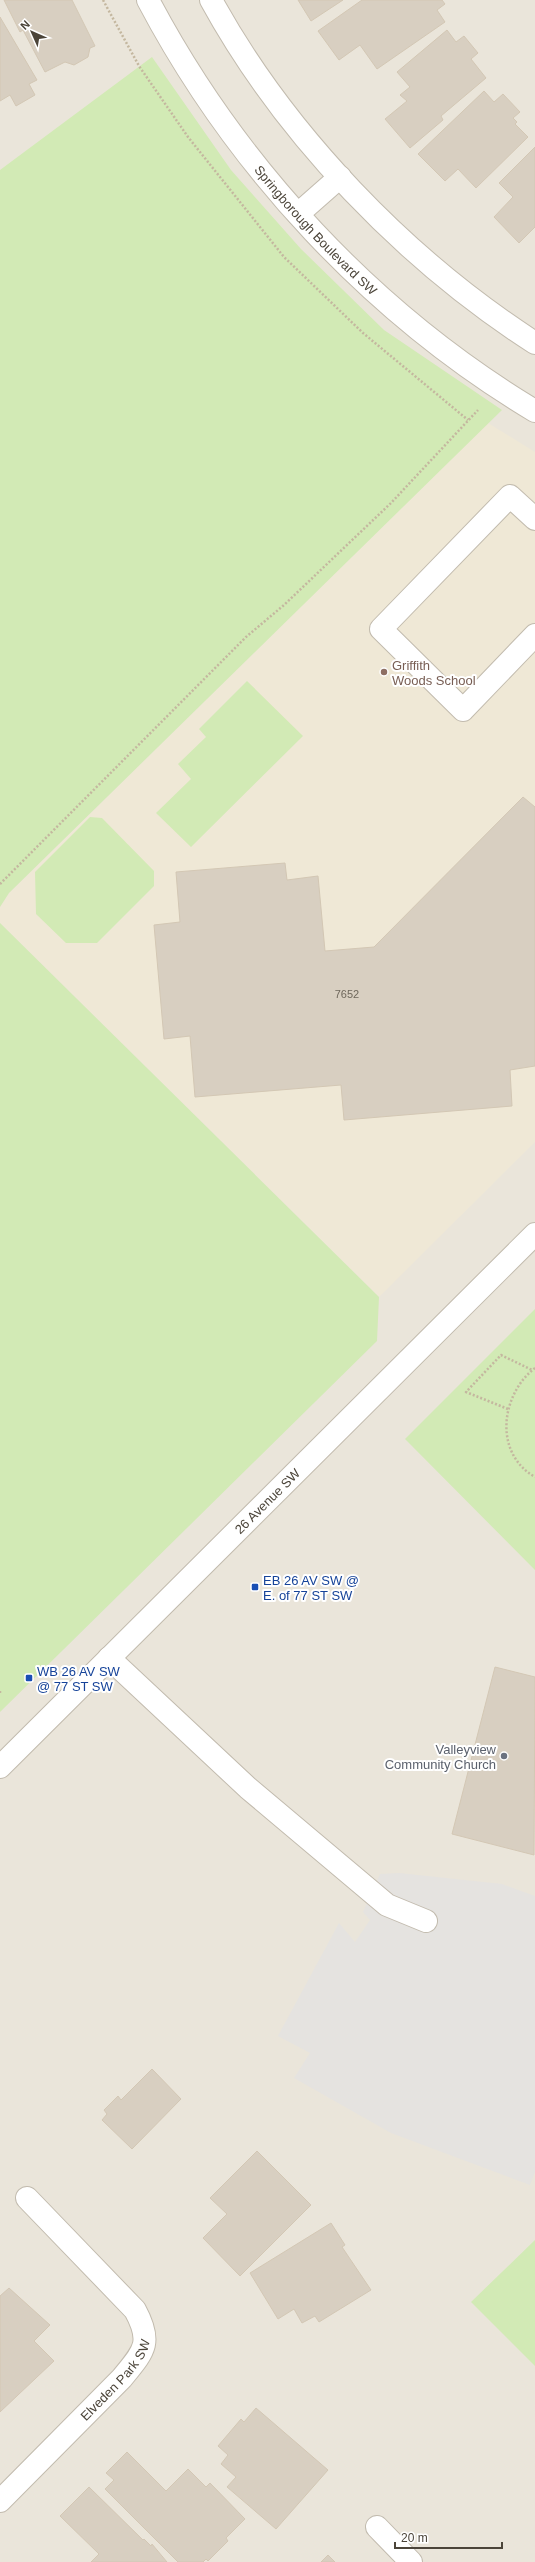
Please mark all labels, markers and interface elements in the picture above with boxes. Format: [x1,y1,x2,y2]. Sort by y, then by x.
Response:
north arrow [12,12,52,52]
text: N [18,18,32,32]
street label: Springborough Boulevard SW [251,163,381,299]
place label: Griffith Woods School [392,658,476,688]
marker: Griffith Woods School [379,667,389,677]
house number: 7652 [335,988,359,1000]
street label: 26 Avenue SW [232,1465,304,1537]
place label: EB 26 AV SW @ E. of 77 ST SW [263,1573,359,1603]
marker: EB 26 AV SW @ E. of 77 ST SW [250,1582,260,1592]
place label: WB 26 AV SW @ 77 ST SW [37,1664,121,1694]
marker: WB 26 AV SW @ 77 ST SW [24,1673,34,1683]
place label: Valleyview Community Church [385,1742,497,1772]
marker: Valleyview Community Church [499,1751,509,1761]
street label: Elveden Park SW [77,2337,153,2424]
scale bar [395,2524,502,2550]
text: 20 m [401,2531,428,2545]

